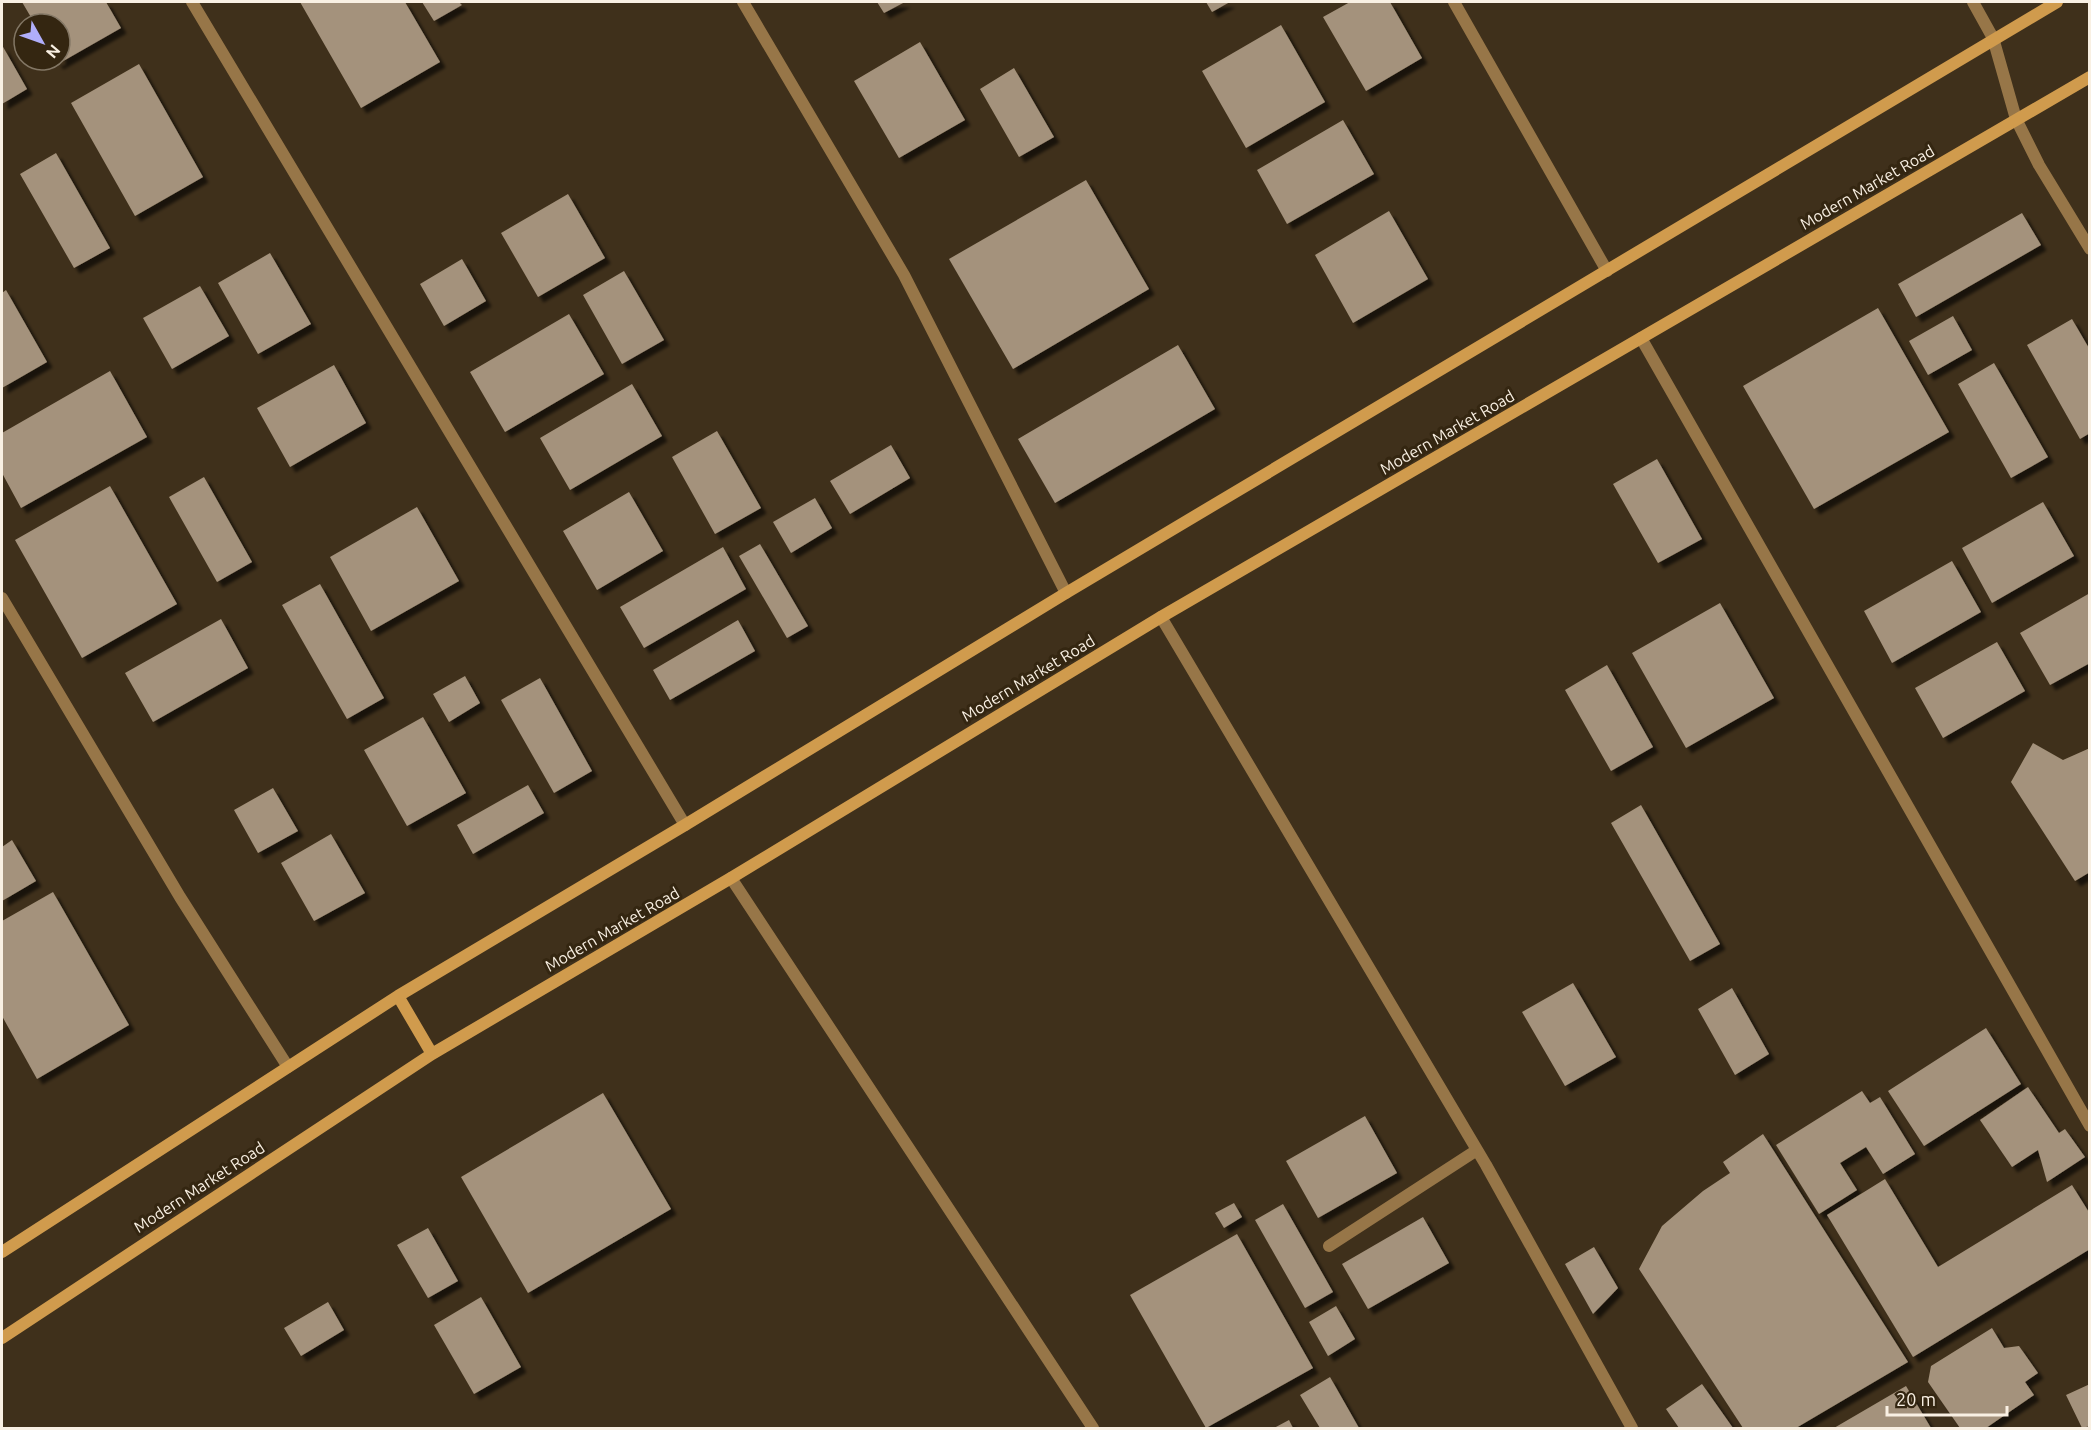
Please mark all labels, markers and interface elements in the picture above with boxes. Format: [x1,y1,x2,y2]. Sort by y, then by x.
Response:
north arrow [12,12,72,72]
text: N [43,41,64,62]
street label: Modern Market Road [1797,141,1937,233]
street label: Modern Market Road [1377,386,1517,478]
street label: Modern Market Road [958,631,1098,725]
street label: Modern Market Road [542,883,682,975]
street label: Modern Market Road [130,1138,268,1236]
scale bar [1887,1379,2007,1417]
text: 20 m [1896,1389,1936,1409]

